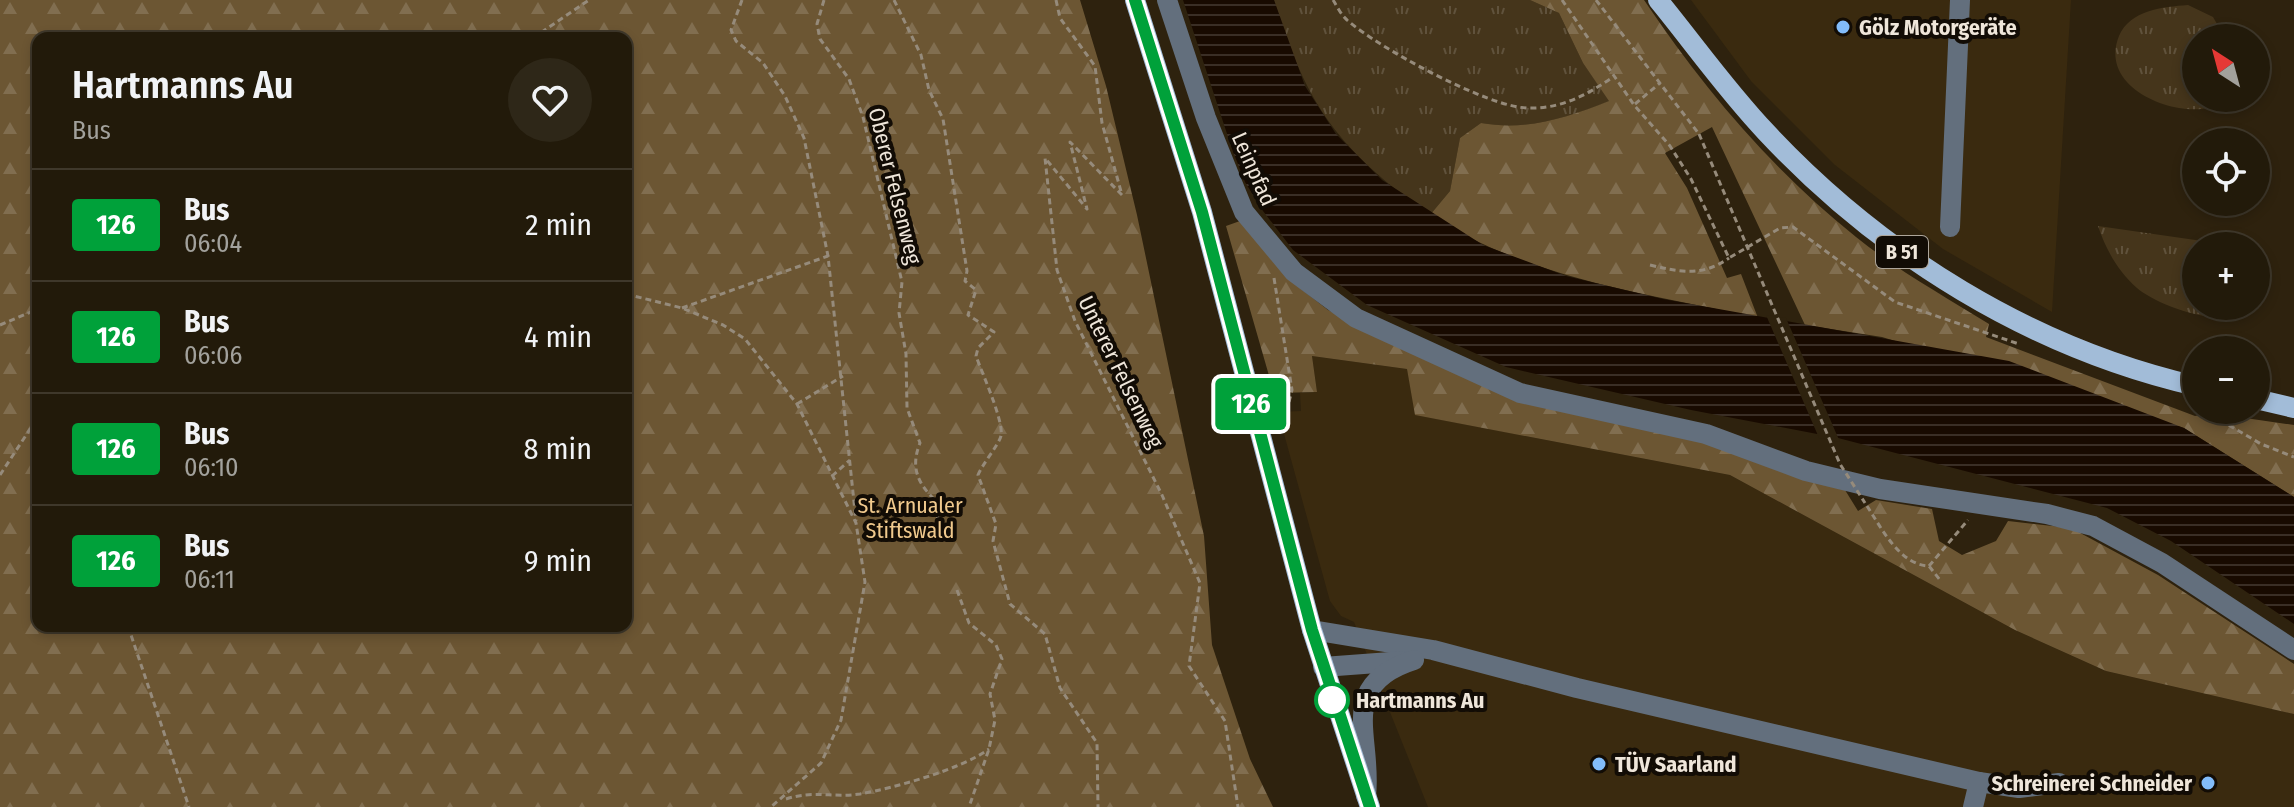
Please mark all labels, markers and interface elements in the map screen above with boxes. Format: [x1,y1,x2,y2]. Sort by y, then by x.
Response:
place label: Gölz Motorgeräte [1859,14,2017,41]
marker: Gölz Motorgeräte [1834,18,1852,36]
north arrow [2182,24,2270,112]
map controls [2182,24,2270,424]
button: heart [508,58,592,142]
text: Hartmanns Au [72,62,293,108]
street label: Oberer Felsenweg [863,105,928,268]
text: Bus [72,115,111,146]
street label: Leinpfad [1226,128,1282,210]
button: locate [2182,128,2270,216]
text: Bus [184,192,229,228]
text: 2 min [525,207,592,243]
text: 126 [96,208,136,241]
text: 06:04 [184,228,242,259]
button: + [2182,232,2270,320]
road number: B 51 [1876,236,1928,268]
street label: Unterer Felsenweg [1072,291,1170,453]
text: Bus [184,304,229,340]
text: 4 min [524,319,592,355]
text: 126 [96,320,136,353]
button: − [2182,336,2270,424]
text: 06:06 [184,340,242,371]
line badge: 126 [1205,378,1297,430]
text: 126 [1231,387,1271,420]
text: Bus [184,416,229,452]
text: 8 min [524,431,592,467]
text: 126 [96,432,136,465]
text: 06:10 [184,452,239,483]
park label: St. Arnualer Stiftswald [857,492,963,544]
text: Bus [184,528,229,564]
text: 9 min [524,543,592,579]
text: 126 [96,544,136,577]
text: 06:11 [184,564,235,595]
marker: Hartmanns Au [1315,683,1349,717]
place label: Hartmanns Au [1356,687,1484,714]
place label: TÜV Saarland [1615,751,1736,778]
marker: TÜV Saarland [1590,755,1608,773]
place label: Schreinerei Schneider [1992,770,2193,797]
marker: Schreinerei Schneider [2199,774,2217,792]

